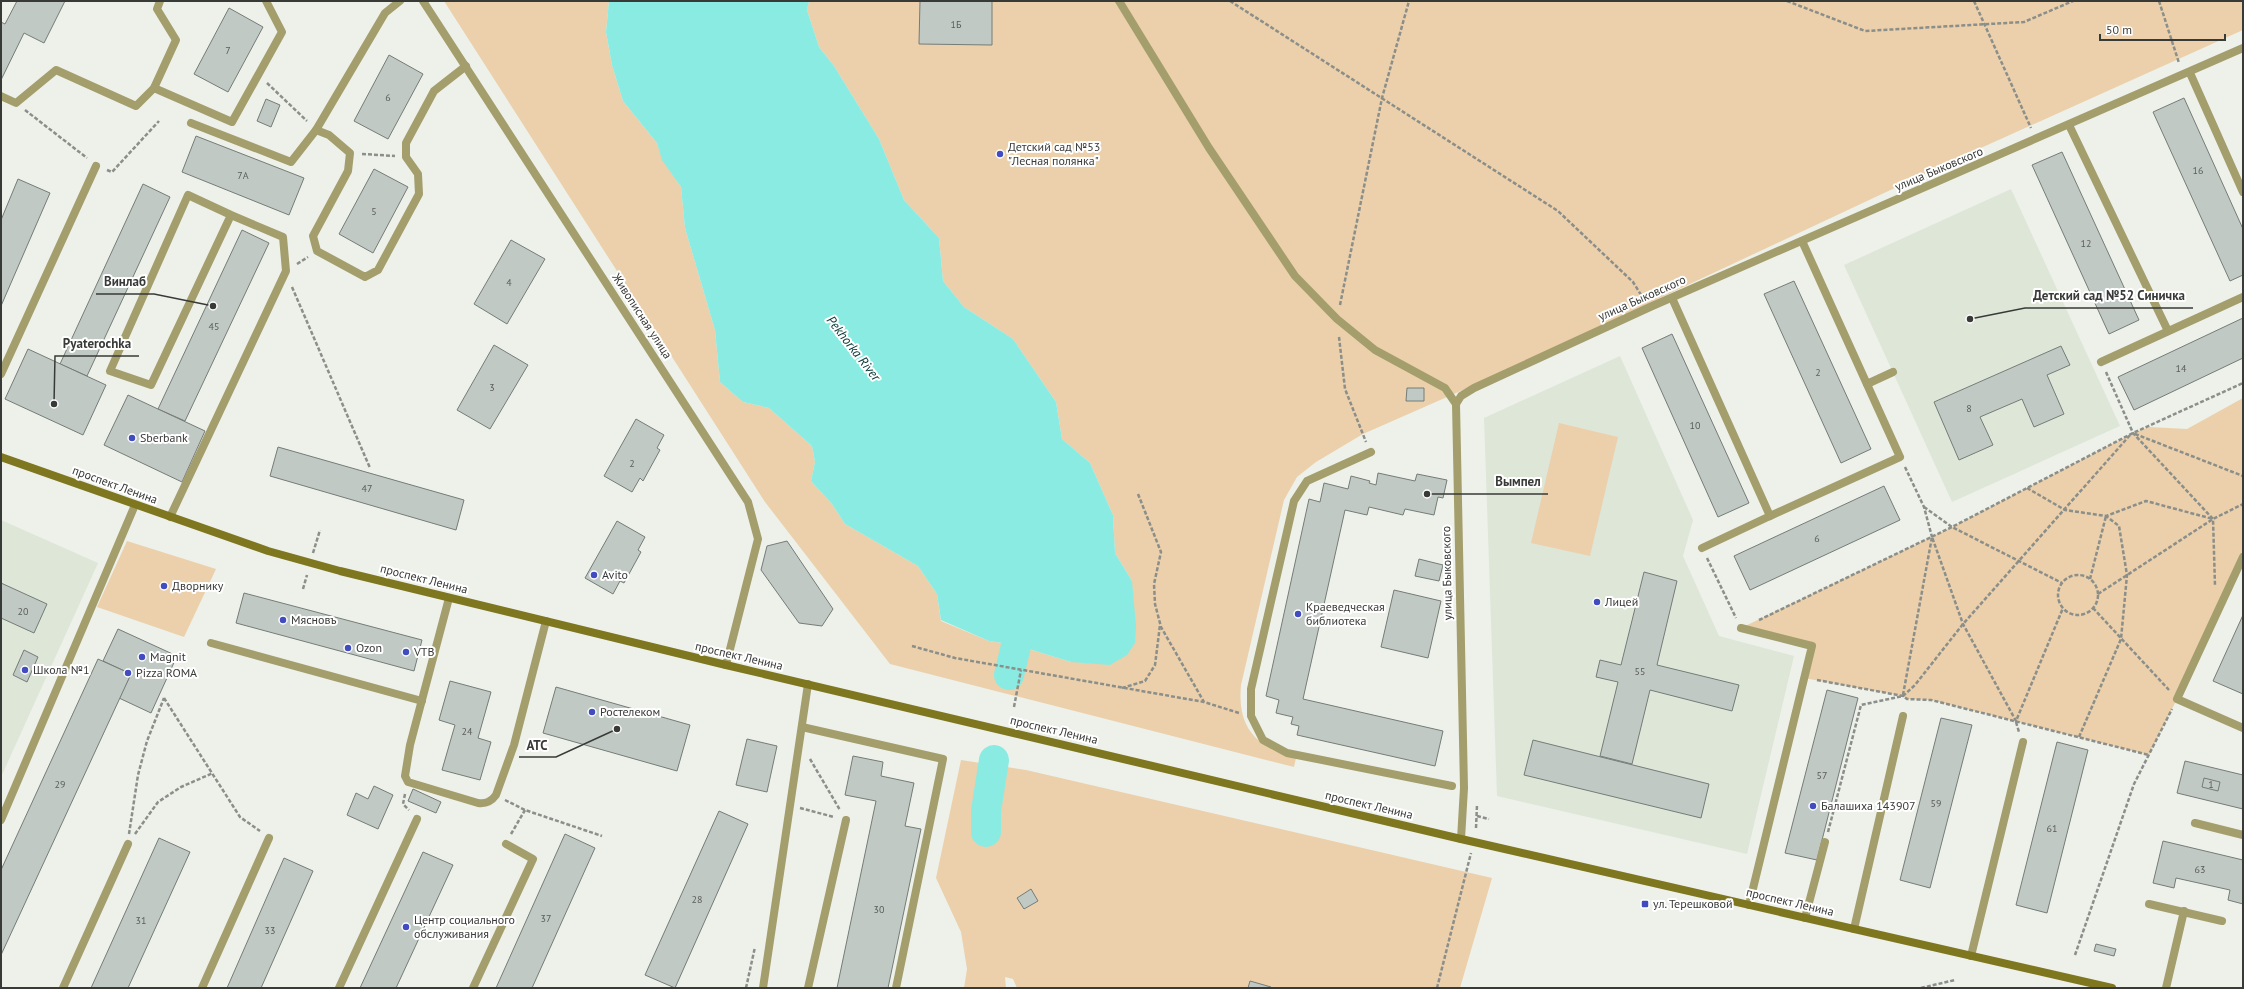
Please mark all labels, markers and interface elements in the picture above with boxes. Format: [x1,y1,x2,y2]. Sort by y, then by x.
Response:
scale bar [2100,16,2225,42]
house number: 1Б [951,18,962,31]
text: 50 m [2106,22,2132,37]
house number: 7 [225,44,231,57]
house number: 6 [385,91,391,104]
place label: Детский сад №53 "Лесная полянка" [1008,139,1100,168]
street label: улица Быковского [1892,143,1985,194]
marker: Детский сад №53 "Лесная полянка" [995,149,1005,159]
house number: 16 [2193,164,2203,177]
house number: 7А [237,169,249,182]
house number: 5 [371,205,377,218]
house number: 12 [2081,237,2091,250]
callout: Винлаб [96,269,154,294]
street label: Живописная улица [609,269,676,361]
street label: улица Быковского [1596,271,1688,324]
text: Винлаб [104,273,146,290]
house number: 4 [506,276,512,289]
callout: Детский сад №52 Синичка [2025,283,2193,308]
text: Детский сад №52 Синичка [2033,287,2185,304]
water label: Pekhorka River [823,312,885,385]
house number: 45 [209,320,219,333]
callout: Pyaterochka [55,331,139,356]
text: Pyaterochka [63,335,131,352]
house number: 14 [2176,362,2187,375]
house number: 2 [1815,366,1821,379]
house number: 3 [489,381,495,394]
house number: 8 [1966,402,1972,415]
house number: 10 [1690,419,1701,432]
place label: Sberbank [140,430,188,445]
marker: Sberbank [127,433,137,443]
house number: 2 [629,457,635,470]
street label: проспект Ленина [71,462,160,507]
callout: Вымпел [1487,469,1548,494]
text: Вымпел [1495,473,1541,490]
house number: 47 [362,482,372,495]
street label: улица Быковского [1438,526,1455,620]
house number: 6 [1814,532,1820,545]
street label: проспект Ленина [379,560,469,597]
place label: Avito [602,567,628,582]
marker: Avito [589,570,599,580]
place label: Дворнику [172,578,224,593]
marker: Дворнику [159,581,169,591]
place label: Лицей [1604,594,1638,609]
marker: Лицей [1592,597,1602,607]
place label: Краеведческая библиотека [1306,599,1385,628]
house number: 20 [18,605,29,618]
marker: Краеведческая библиотека [1293,609,1303,619]
place label: Мясновъ [291,612,337,627]
marker: Мясновъ [278,615,288,625]
street label: проспект Ленина [694,638,784,673]
place label: Ozon [356,640,382,655]
marker: Ozon [343,643,353,653]
place label: VTB [413,644,434,659]
marker: VTB [401,647,411,657]
place label: Magnit [150,649,186,664]
marker: Magnit [137,652,147,662]
place label: Школа №1 [33,662,90,677]
marker: Школа №1 [20,665,30,675]
place label: Pizza ROMA [136,665,197,680]
house number: 55 [1635,665,1645,678]
marker: Pizza ROMA [123,668,133,678]
place label: Ростелеком [600,704,660,719]
marker: Ростелеком [587,707,597,717]
street label: проспект Ленина [1009,712,1099,747]
house number: 24 [462,725,473,738]
callout: АТС [519,732,556,757]
text: АТС [527,737,548,754]
house number: 57 [1817,769,1827,782]
house number: 29 [55,778,65,791]
house number: 1 [2208,778,2214,791]
street label: проспект Ленина [1324,787,1414,822]
house number: 59 [1931,797,1941,810]
place label: Балашиха 143907 [1821,798,1916,813]
marker: Балашиха 143907 [1808,801,1818,811]
house number: 61 [2047,822,2057,835]
house number: 63 [2195,863,2205,876]
street label: проспект Ленина [1745,884,1835,919]
house number: 28 [692,893,702,906]
place label: ул. Терешковой [1653,896,1733,911]
marker: ул. Терешковой [1640,899,1650,909]
house number: 30 [874,903,885,916]
place label: Центр социального обслуживания [414,912,515,941]
house number: 37 [541,912,551,925]
house number: 31 [136,914,146,927]
marker: Центр социального обслуживания [401,922,411,932]
house number: 33 [265,924,275,937]

